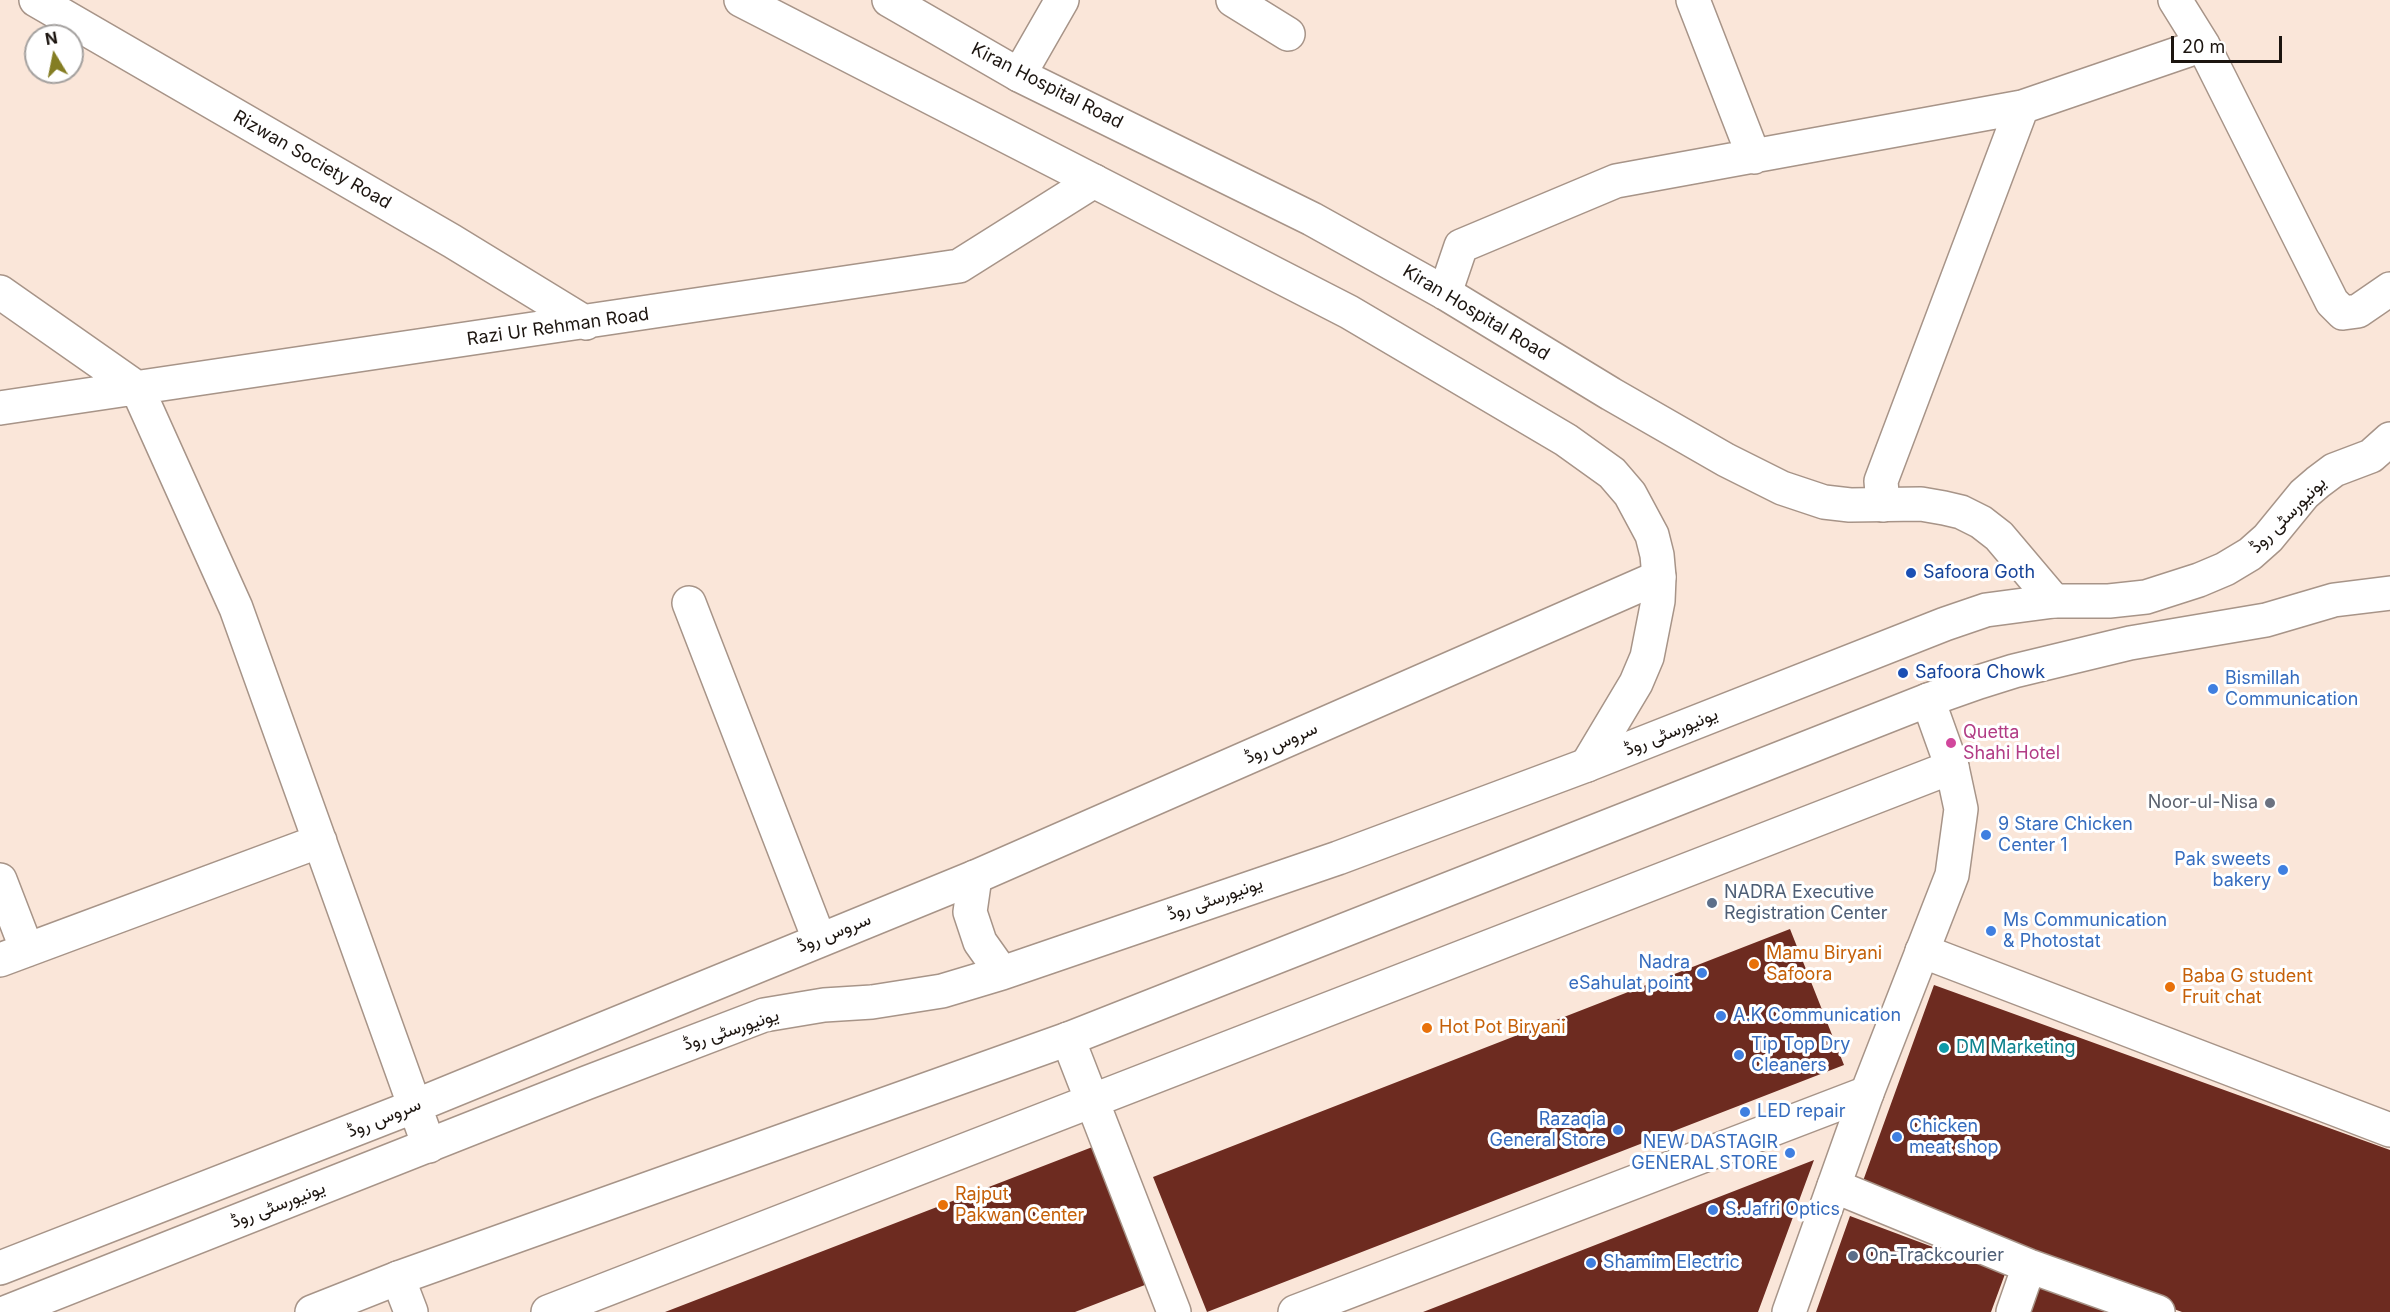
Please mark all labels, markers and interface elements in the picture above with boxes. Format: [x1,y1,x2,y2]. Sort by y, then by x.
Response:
north arrow [24,24,84,84]
scale bar [2174,24,2285,62]
text: N [43,27,59,49]
text: 20 m [2182,36,2225,57]
street label: Kiran Hospital Road [968,38,1126,134]
street label: Rizwan Society Road [229,106,395,214]
street label: Kiran Hospital Road [1399,261,1553,365]
street label: Razi Ur Rehman Road [466,304,650,350]
street label: یونیورسٹی روڈ [2245,472,2331,558]
place label: Safoora Goth [1923,562,2035,584]
marker: Safoora Goth [1904,566,1918,580]
place label: Safoora Chowk [1915,662,2045,684]
marker: Safoora Chowk [1896,666,1910,680]
place label: Bismillah Communication [2225,668,2358,710]
marker: Bismillah Communication [2206,682,2220,696]
street label: یونیورسٹی روڈ [1621,703,1721,761]
street label: سروس روڈ [1241,717,1321,769]
place label: Quetta Shahi Hotel [1963,722,2060,764]
marker: Quetta Shahi Hotel [1944,736,1958,750]
place label: Noor-ul-Nisa [2148,792,2258,814]
marker: Noor-ul-Nisa [2263,796,2277,810]
place label: 9 Stare Chicken Center 1 [1998,814,2133,856]
marker: 9 Stare Chicken Center 1 [1979,828,1993,842]
place label: Pak sweets bakery [2174,849,2271,892]
marker: Pak sweets bakery [2276,863,2290,877]
street label: یونیورسٹی روڈ [1164,873,1266,925]
place label: NADRA Executive Registration Center [1724,882,1887,924]
marker: NADRA Executive Registration Center [1705,896,1719,910]
street label: سروس روڈ [794,908,874,958]
place label: Ms Communication & Photostat [2003,910,2167,952]
marker: Ms Communication & Photostat [1984,924,1998,938]
place label: Mamu Biryani Safoora [1766,943,1882,986]
place label: Nadra eSahulat point [1568,952,1690,994]
marker: Mamu Biryani Safoora [1747,957,1761,971]
marker: Nadra eSahulat point [1695,966,1709,980]
place label: Baba G student Fruit chat [2182,966,2313,1008]
marker: Baba G student Fruit chat [2163,980,2177,994]
street label: یونیورسٹی روڈ [680,1004,782,1056]
place label: A.K Communication [1733,1005,1901,1027]
marker: A.K Communication [1714,1009,1728,1023]
place label: Hot Pot Biryani [1439,1017,1566,1039]
marker: Hot Pot Biryani [1420,1021,1434,1035]
place label: Tip Top Dry Cleaners [1751,1034,1850,1076]
place label: DM Marketing [1956,1037,2076,1059]
marker: DM Marketing [1937,1041,1951,1055]
marker: Tip Top Dry Cleaners [1732,1048,1746,1062]
street label: سروس روڈ [344,1093,424,1143]
place label: LED repair [1757,1101,1845,1123]
marker: LED repair [1738,1105,1752,1119]
place label: Razaqia General Store [1490,1109,1606,1152]
place label: Chicken meat shop [1909,1116,1998,1158]
marker: Razaqia General Store [1611,1123,1625,1137]
marker: Chicken meat shop [1890,1130,1904,1144]
place label: NEW DASTAGIR GENERAL STORE [1631,1132,1778,1174]
marker: NEW DASTAGIR GENERAL STORE [1783,1146,1797,1160]
street label: یونیورسٹی روڈ [228,1177,328,1233]
place label: Rajput Pakwan Center [955,1184,1084,1226]
marker: Rajput Pakwan Center [936,1198,950,1212]
place label: S.Jafri Optics [1725,1199,1840,1221]
marker: S.Jafri Optics [1706,1203,1720,1217]
place label: On-Trackcourier [1865,1245,2004,1267]
marker: On-Trackcourier [1846,1249,1860,1263]
place label: Shamim Electric [1603,1252,1740,1274]
marker: Shamim Electric [1584,1256,1598,1270]

